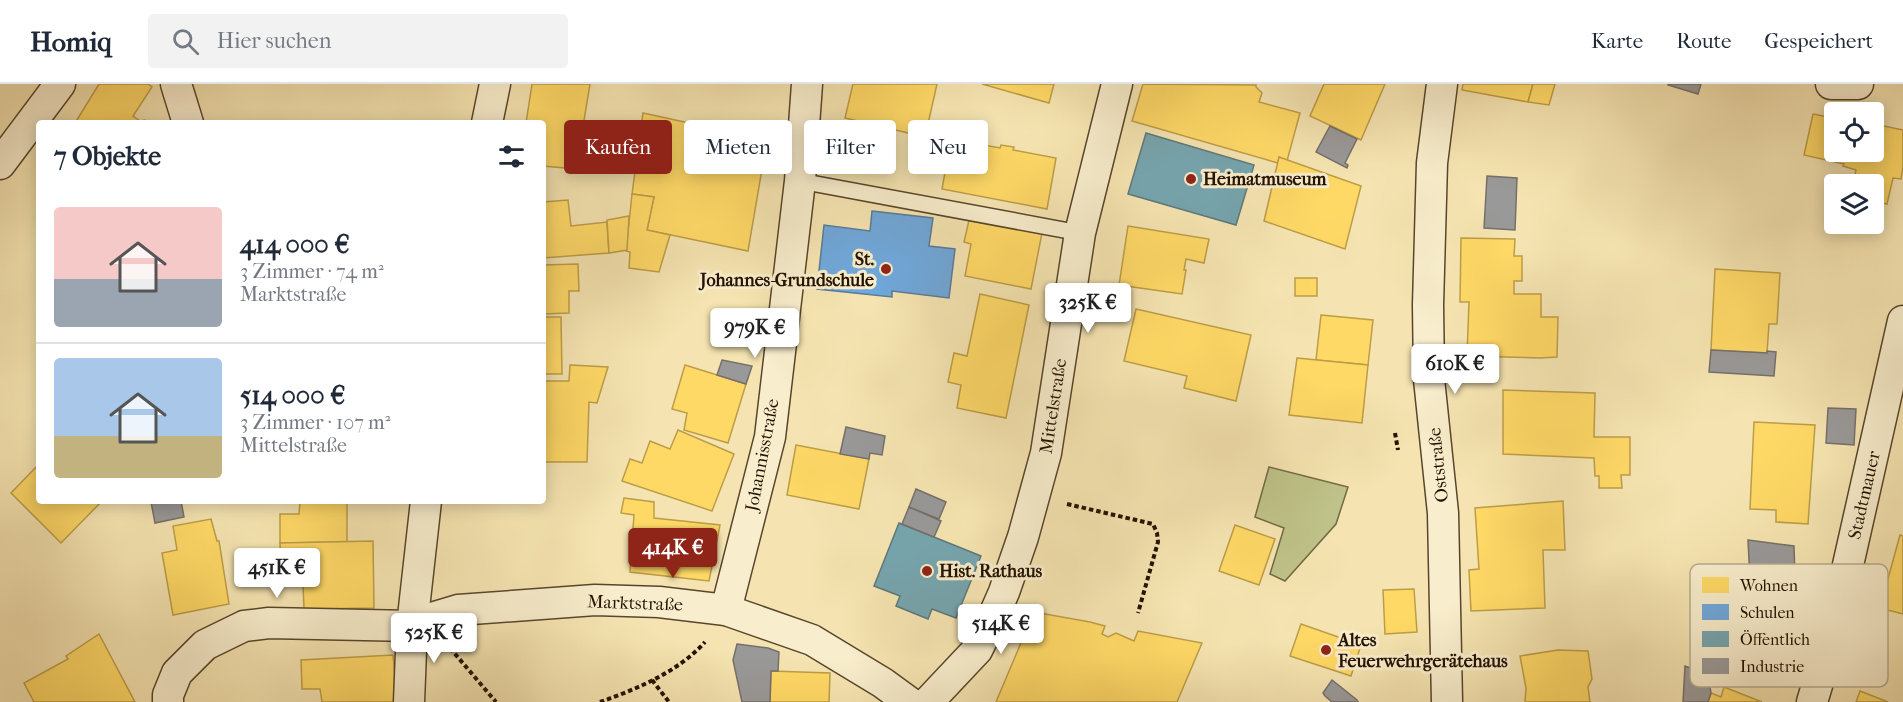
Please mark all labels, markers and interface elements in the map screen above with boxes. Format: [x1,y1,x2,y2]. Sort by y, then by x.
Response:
search box [148,14,568,68]
text: Homiq [30,25,112,58]
icon: search [169,25,202,58]
text: Hier suchen [217,28,331,54]
text: Karte [1591,29,1643,53]
text: Route [1676,29,1731,53]
text: Gespeichert [1764,29,1873,53]
map controls [1824,102,1884,234]
button: locate [1824,102,1884,162]
chip: Kaufen [564,120,672,174]
chip: Mieten [684,120,792,174]
chip: Filter [804,120,896,174]
chip: Neu [908,120,988,174]
icon: filters [495,140,528,173]
text: 7 Objekte [54,141,161,172]
place label: Heimatmuseum [1203,169,1328,190]
marker: Heimatmuseum [1184,172,1198,186]
button: layers [1824,174,1884,234]
text: 414 000 € [240,229,350,260]
icon: home [102,231,174,303]
place label: St. Johannes-Grundschule [698,249,875,291]
text: 3 Zimmer · 74 m² [240,260,384,283]
marker: St. Johannes-Grundschule [879,262,893,276]
text: Marktstraße [240,283,346,306]
pin: 325K € [1039,283,1137,334]
text: 325K € [1059,291,1117,314]
pin: 979K € [706,308,804,359]
text: 979K € [724,316,786,339]
pin: 610K € [1406,344,1504,395]
text: 610K € [1425,352,1485,375]
street label: Mittelstraße [1036,357,1071,455]
text: 514 000 € [240,380,346,411]
icon: home [102,382,174,454]
street label: Johannisstraße [741,397,784,515]
text: 3 Zimmer · 107 m² [240,411,390,434]
street label: Oststraße [1424,426,1453,503]
text: Mittelstraße [240,434,347,457]
street label: Stadtmauer [1844,448,1885,541]
pin: 414K € [624,528,722,579]
text: 414K € [642,536,704,559]
pin: 451K € [228,548,326,599]
text: 451K € [248,556,306,579]
place label: Hist. Rathaus [939,561,1043,582]
marker: Hist. Rathaus [920,564,934,578]
legend [1690,564,1888,687]
text: Wohnen [1739,576,1799,595]
street label: Marktstraße [587,591,683,616]
text: Schulen [1740,603,1795,622]
pin: 514K € [952,604,1050,655]
text: 514K € [972,612,1030,635]
pin: 525K € [385,613,483,664]
text: 525K € [405,621,463,644]
place label: Altes Feuerwehrgerätehaus [1337,630,1508,672]
text: Öffentlich [1740,630,1810,649]
marker: Altes Feuerwehrgerätehaus [1319,643,1333,657]
text: Industrie [1740,657,1804,676]

